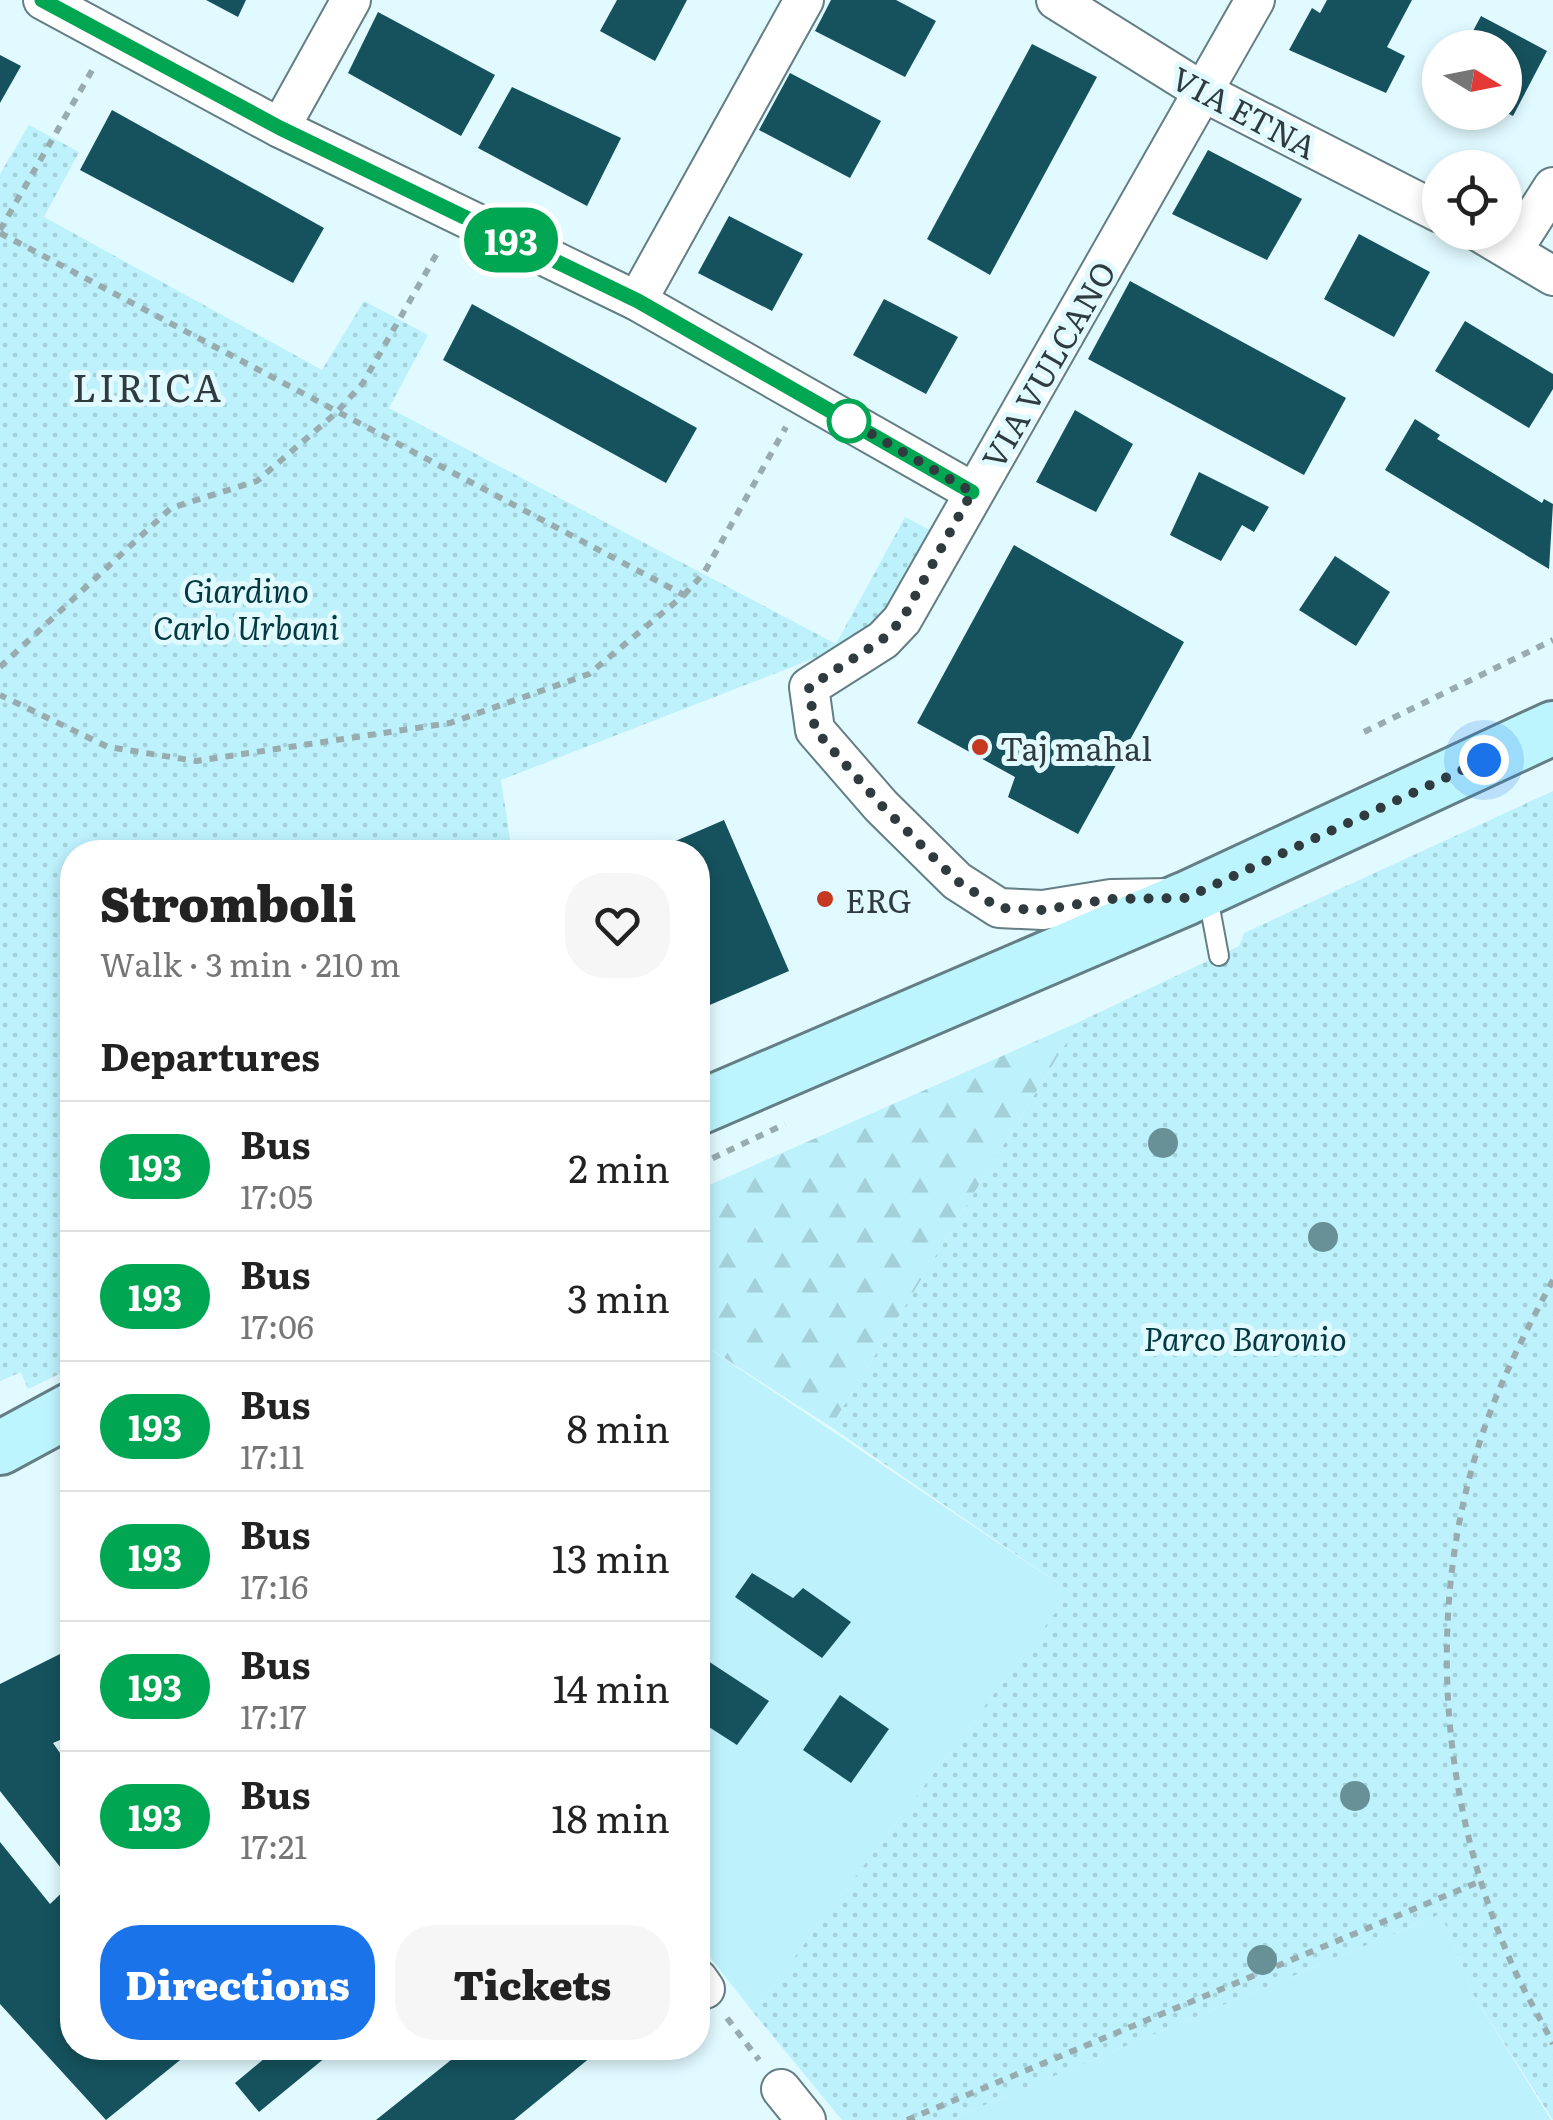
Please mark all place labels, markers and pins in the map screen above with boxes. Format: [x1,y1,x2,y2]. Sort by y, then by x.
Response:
unlabelled marker [828,400,870,442]
place label: Taj mahal [1000,723,1152,771]
marker: Taj mahal [969,736,991,758]
place label: ERG [845,875,912,923]
marker: ERG [814,888,836,910]

